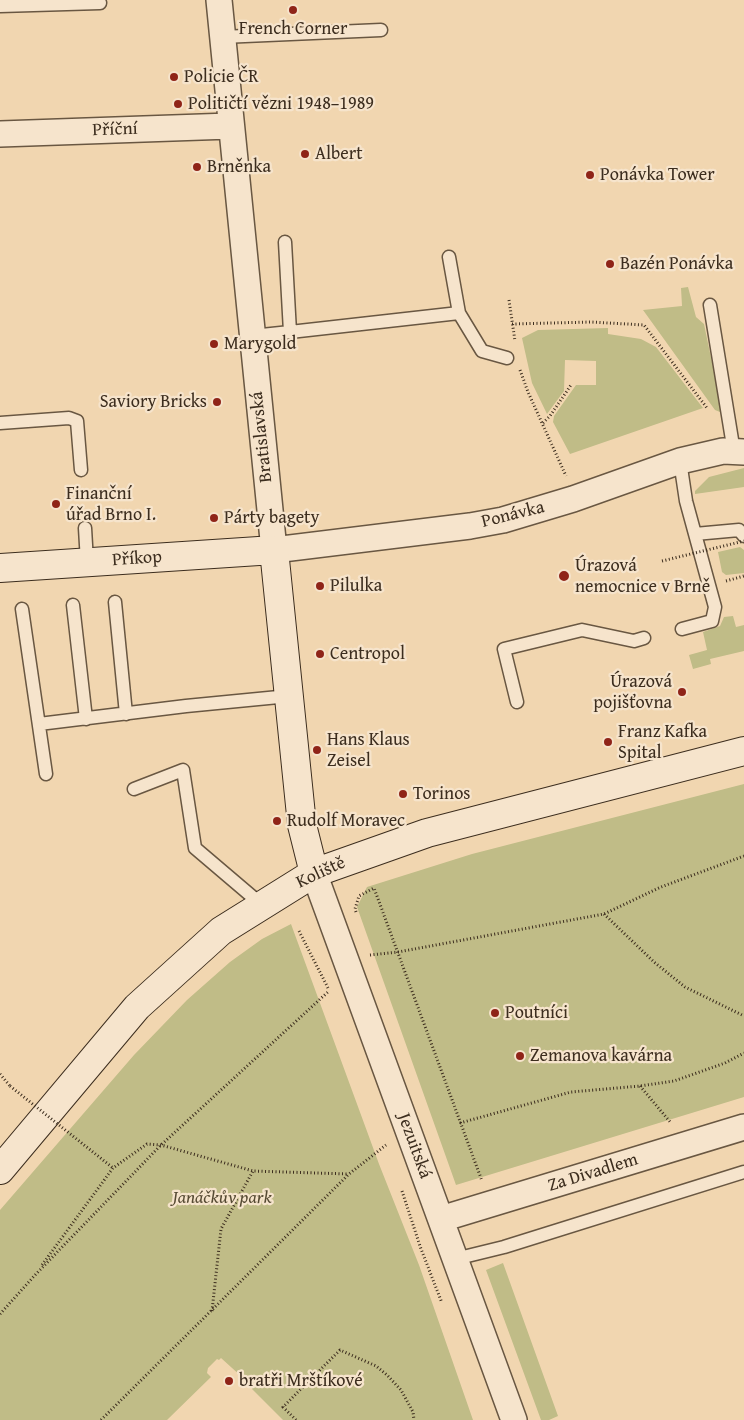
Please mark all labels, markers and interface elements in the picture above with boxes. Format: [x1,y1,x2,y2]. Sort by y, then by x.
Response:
marker: French Corner [287,4,299,16]
place label: French Corner [239,18,347,40]
place label: Policie ČR [184,66,259,88]
marker: Policie ČR [168,71,180,83]
place label: Političtí vězni 1948–1989 [188,93,374,115]
marker: Političtí vězni 1948–1989 [172,98,184,110]
street label: Příční [92,118,138,142]
place label: Albert [315,143,363,165]
marker: Albert [299,148,311,160]
place label: Brněnka [207,156,271,178]
marker: Brněnka [191,161,203,173]
place label: Ponávka Tower [600,164,715,186]
marker: Ponávka Tower [584,169,596,181]
place label: Bazén Ponávka [620,253,733,275]
marker: Bazén Ponávka [604,258,616,270]
place label: Marygold [224,333,296,355]
marker: Marygold [208,338,220,350]
street label: Bratislavská [246,390,278,484]
place label: Saviory Bricks [100,391,207,413]
marker: Saviory Bricks [211,396,223,408]
place label: Finanční úřad Brno I. [66,483,156,526]
street label: Ponávka [479,497,547,533]
marker: Finanční úřad Brno I. [50,498,62,510]
place label: Párty bagety [224,507,319,529]
marker: Párty bagety [208,512,220,524]
street label: Příkop [111,546,163,572]
place label: Úrazová nemocnice v Brně [575,555,710,598]
marker: Úrazová nemocnice v Brně [557,569,571,583]
place label: Pilulka [330,575,382,597]
marker: Pilulka [314,580,326,592]
place label: Centropol [330,643,405,665]
marker: Centropol [314,648,326,660]
place label: Úrazová pojišťovna [593,671,672,714]
marker: Úrazová pojišťovna [676,686,688,698]
place label: Franz Kafka Spital [618,721,707,764]
place label: Hans Klaus Zeisel [327,729,410,772]
marker: Franz Kafka Spital [602,736,614,748]
marker: Hans Klaus Zeisel [311,744,323,756]
place label: Torinos [413,783,470,805]
marker: Torinos [397,788,409,800]
place label: Rudolf Moravec [287,810,405,832]
marker: Rudolf Moravec [271,815,283,827]
street label: Koliště [293,852,349,894]
place label: Poutníci [505,1002,568,1024]
marker: Poutníci [489,1007,501,1019]
place label: Zemanova kavárna [530,1045,672,1067]
marker: Zemanova kavárna [514,1050,526,1062]
street label: Jezuitská [392,1110,436,1182]
street label: Za Divadlem [545,1149,641,1197]
park label: Janáčkův park [172,1187,272,1209]
place label: bratři Mrštíkové [239,1370,363,1392]
marker: bratři Mrštíkové [223,1375,235,1387]

